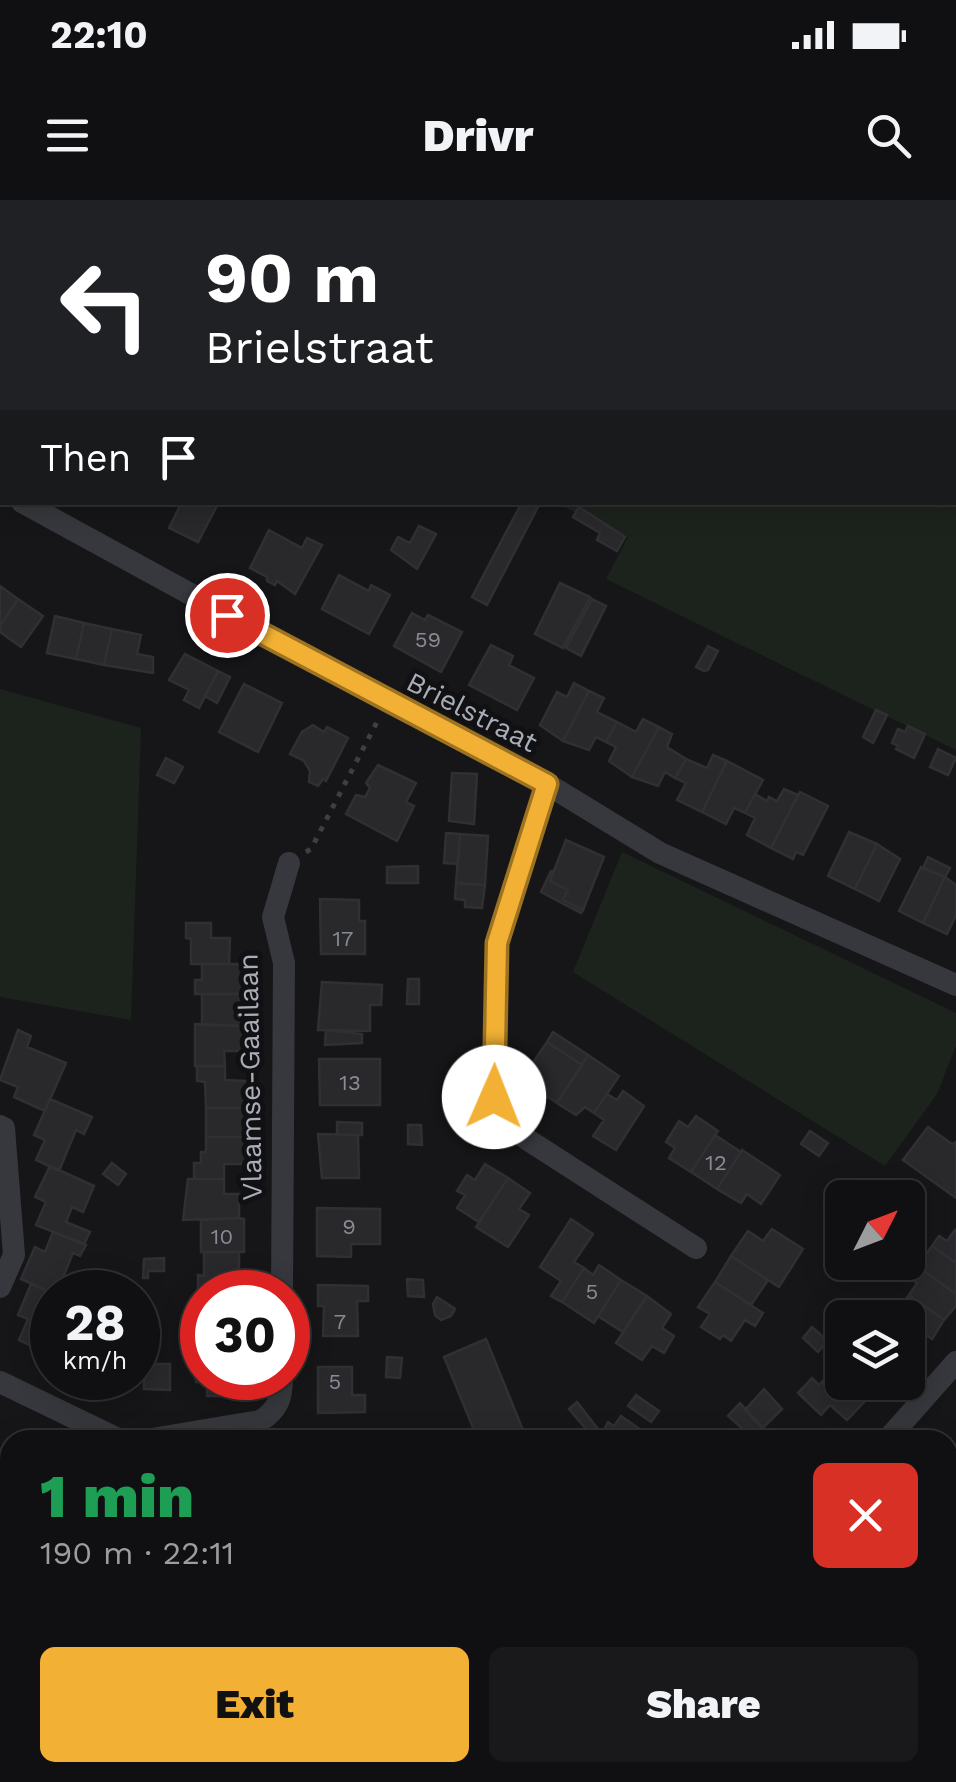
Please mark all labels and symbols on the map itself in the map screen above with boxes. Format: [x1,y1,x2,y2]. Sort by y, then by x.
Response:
pin [185,573,270,658]
house number: 59 [415,627,441,652]
street label: Brielstraat [401,665,543,759]
house number: 17 [333,926,353,951]
street label: Vlaamse-Gaailaan [231,953,269,1201]
position arrow [442,1045,546,1149]
house number: 13 [339,1070,361,1095]
house number: 12 [705,1150,727,1175]
north arrow [825,1180,925,1280]
house number: 9 [342,1214,356,1239]
house number: 10 [211,1224,233,1249]
speed limit sign: 30 [180,1270,310,1400]
house number: 5 [586,1279,598,1304]
house number: 7 [334,1309,346,1334]
house number: 5 [329,1369,341,1394]

